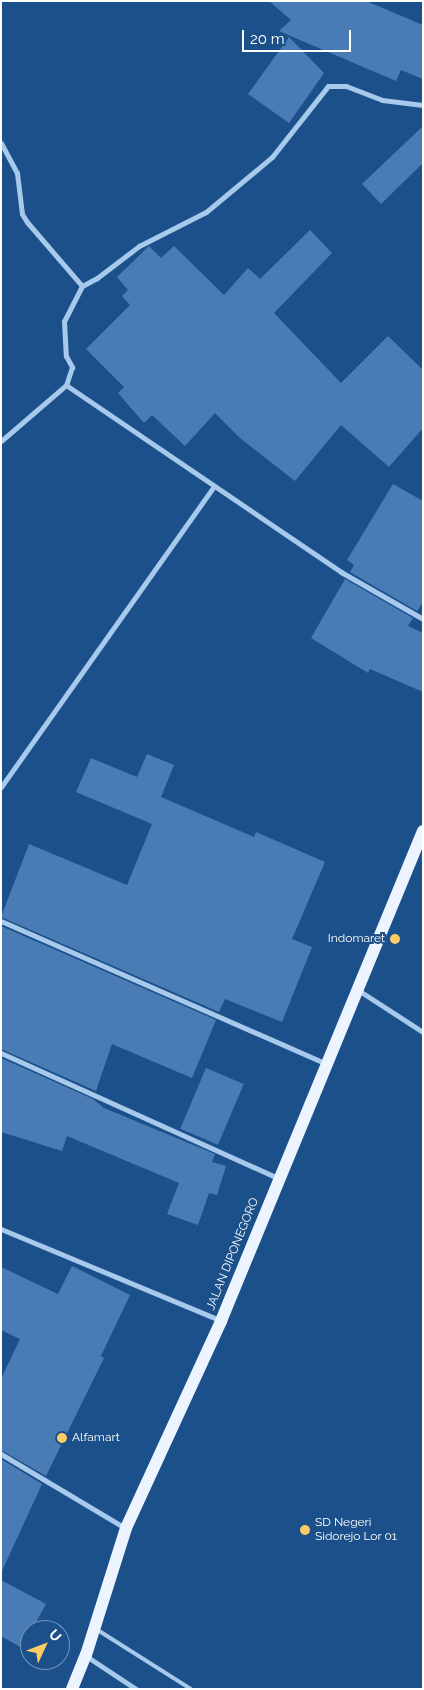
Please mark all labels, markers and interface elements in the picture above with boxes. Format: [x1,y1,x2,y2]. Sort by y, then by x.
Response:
scale bar [244,20,353,52]
text: 20 m [250,30,285,48]
place label: Indomaret [328,932,385,946]
marker: Indomaret [389,933,401,945]
street label: JALAN DIPONEGORO [204,1196,262,1312]
place label: Alfamart [72,1431,120,1445]
marker: Alfamart [56,1432,68,1444]
place label: SD Negeri Sidorejo Lor 01 [315,1516,397,1544]
marker: SD Negeri Sidorejo Lor 01 [299,1524,311,1536]
north arrow [20,1620,70,1670]
text: U [46,1626,65,1645]

